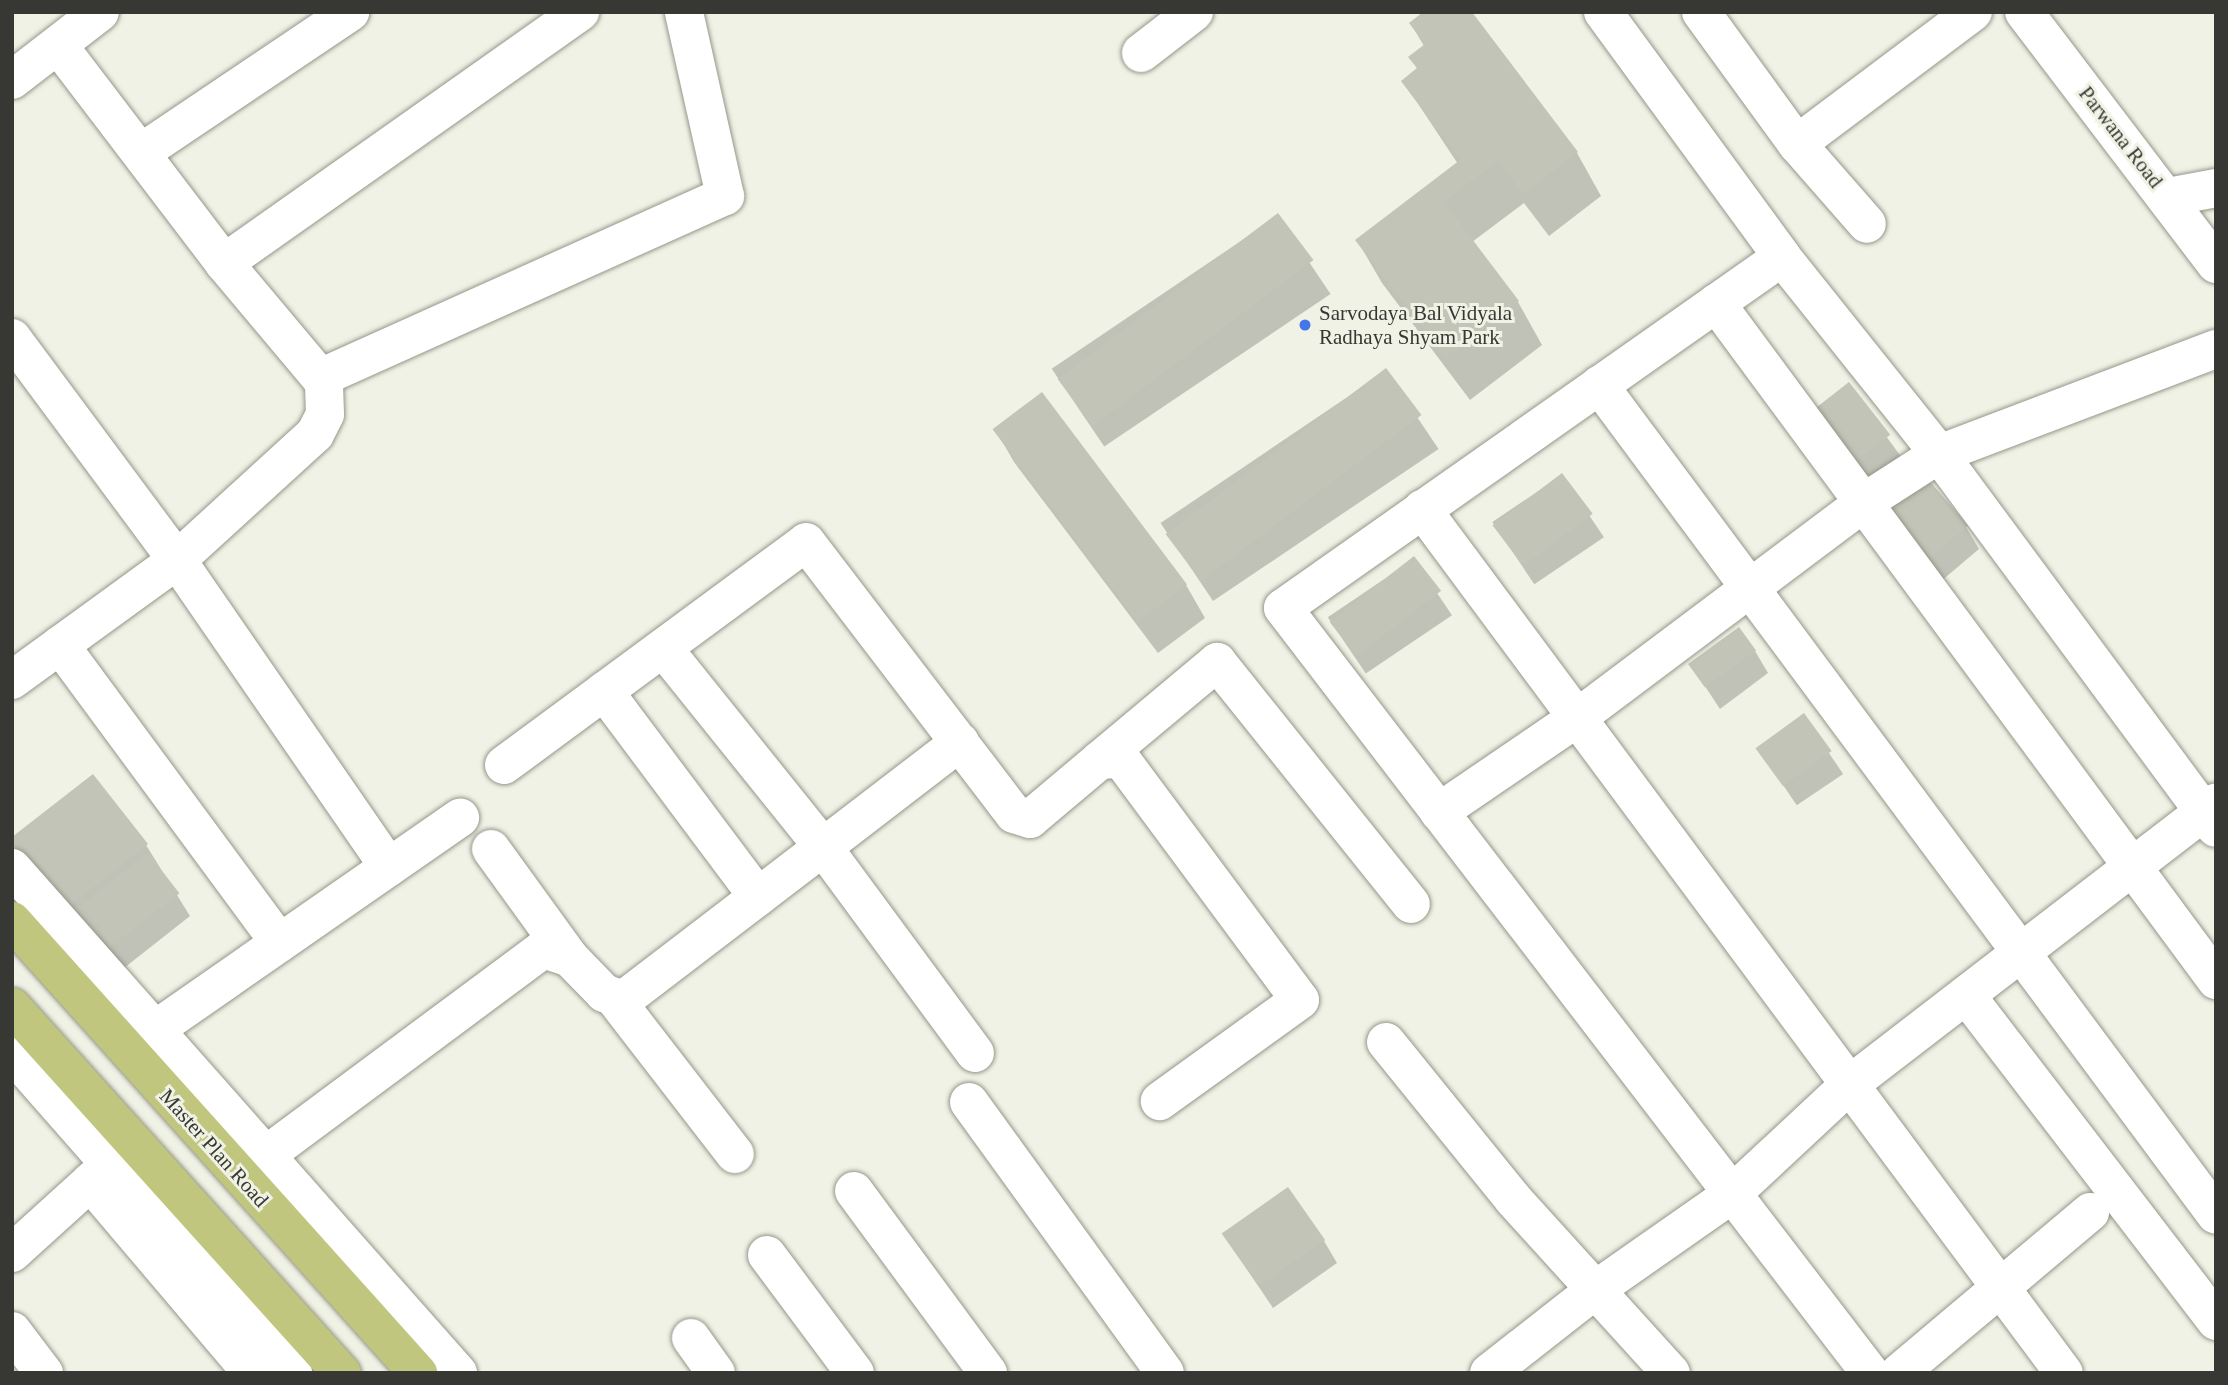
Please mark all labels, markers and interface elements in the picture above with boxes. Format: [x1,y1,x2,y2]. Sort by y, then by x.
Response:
street label: Parwana Road [2074,81,2168,193]
place label: Sarvodaya Bal Vidyala Radhaya Shyam Park [1319,300,1513,350]
marker: Sarvodaya Bal Vidyala Radhaya Shyam Park [1297,317,1313,333]
street label: Master Plan Road [154,1084,274,1212]

